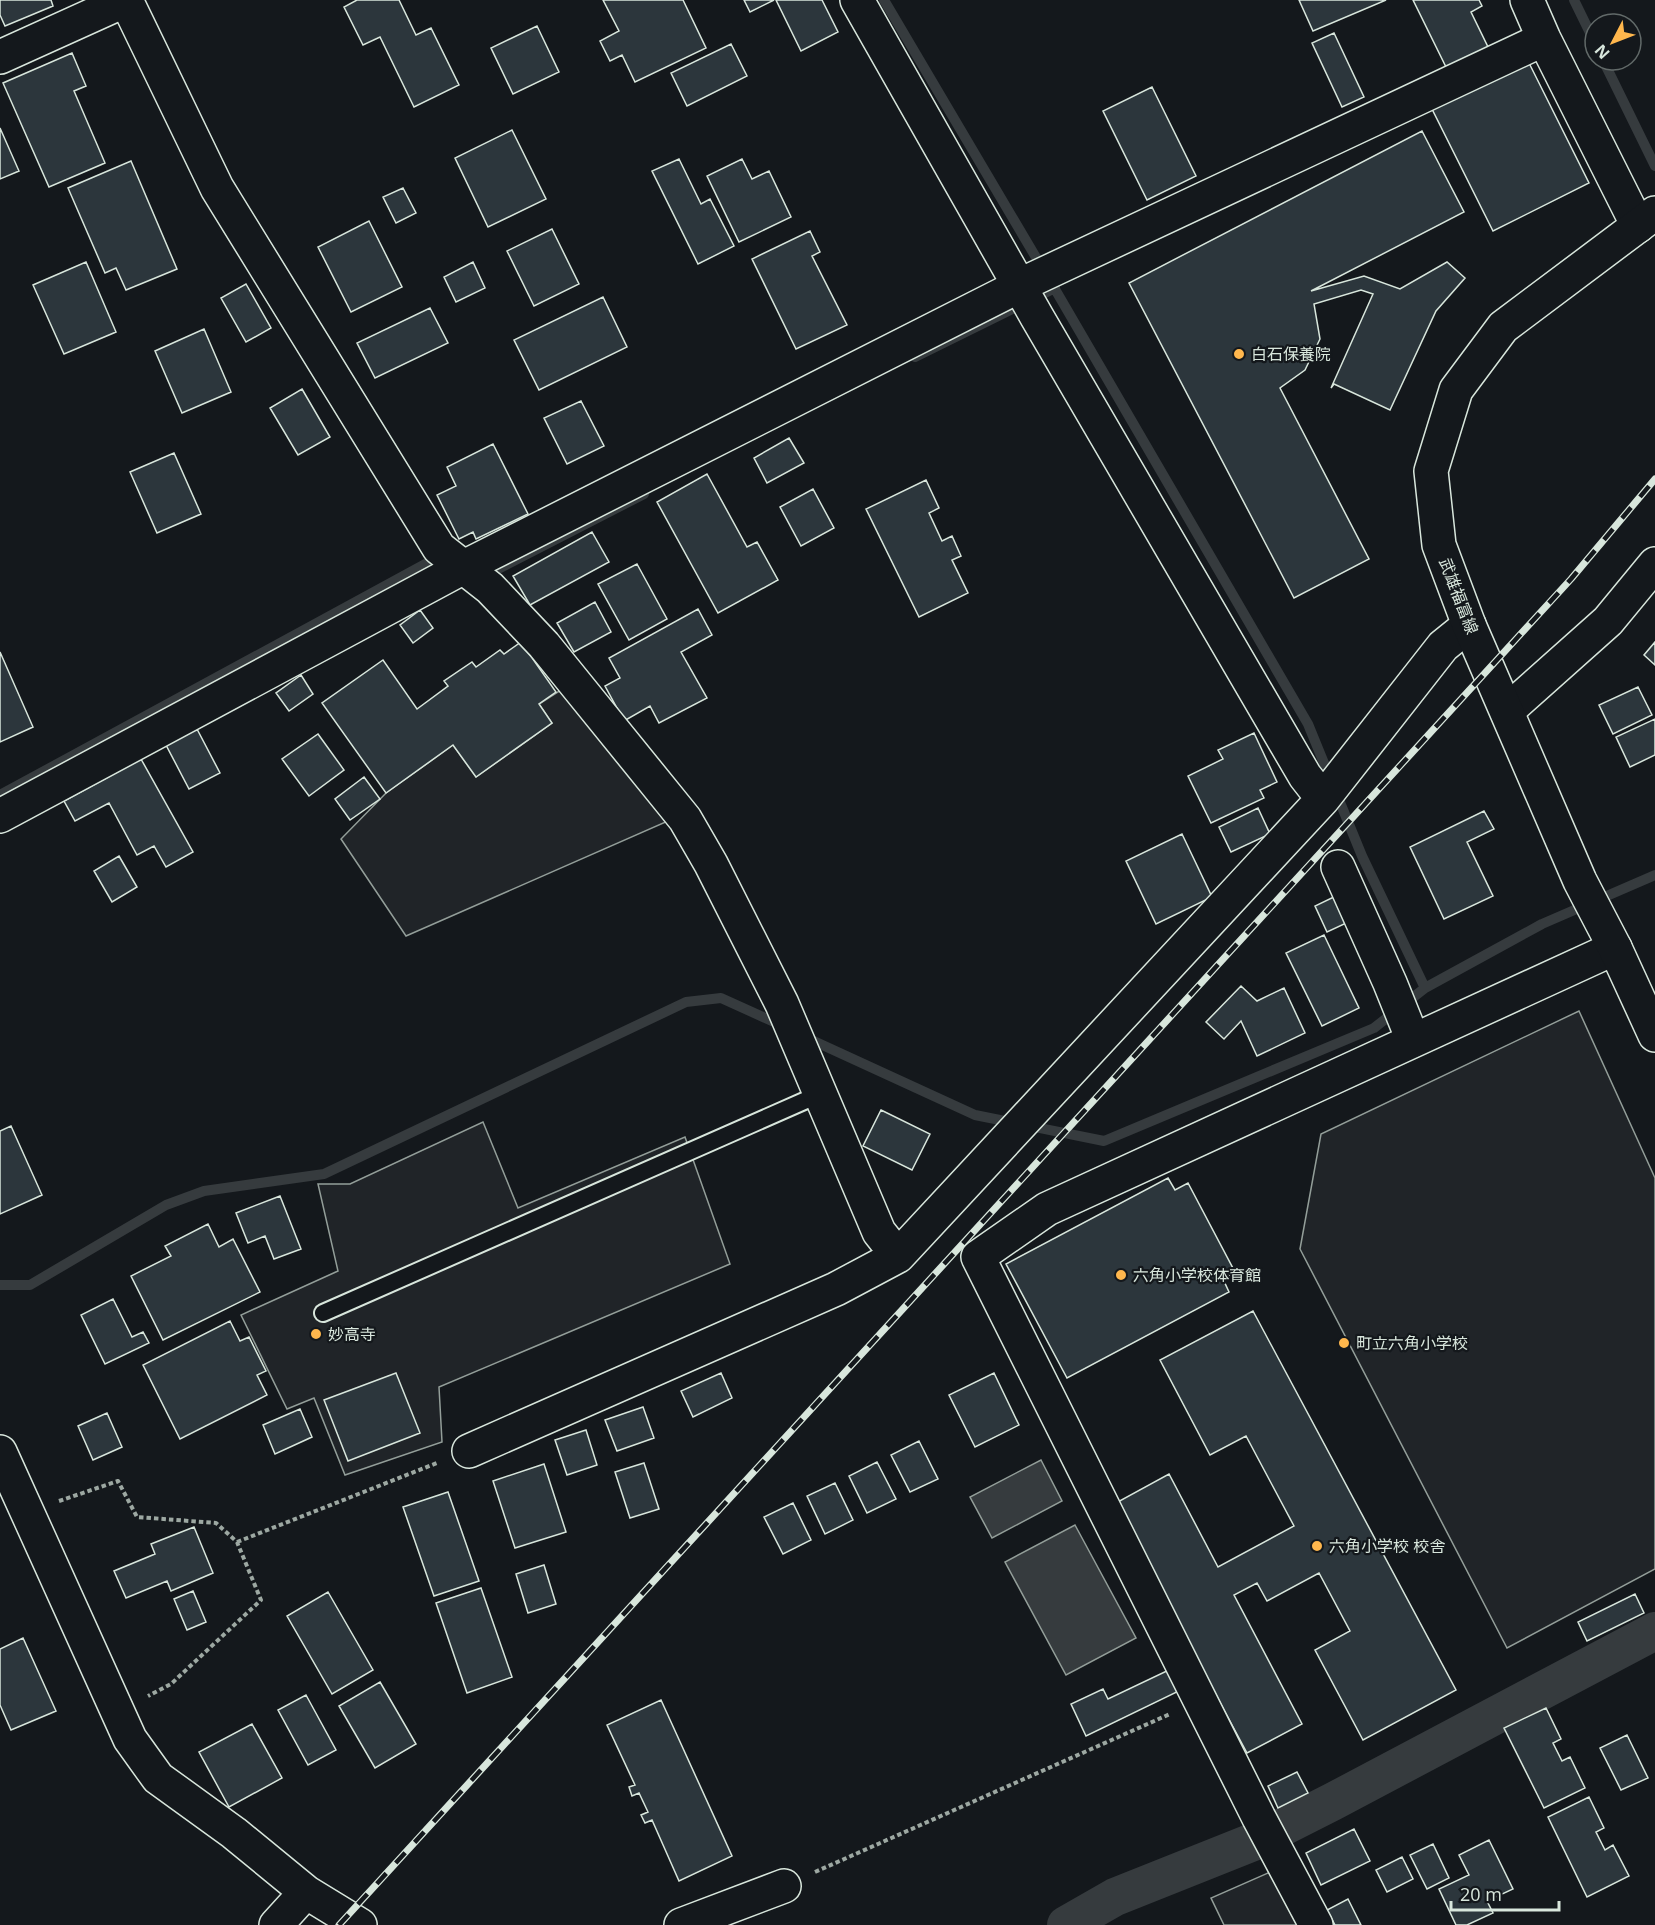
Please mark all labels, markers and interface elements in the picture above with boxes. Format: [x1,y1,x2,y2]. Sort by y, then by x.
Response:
north arrow [1583,12,1643,72]
text: N [1589,40,1614,64]
place label: 白石保養院 [1251,343,1331,365]
marker: 白石保養院 [1232,347,1246,361]
street label: 武雄福富線 [1434,555,1484,637]
place label: 六角小学校体育館 [1133,1264,1261,1286]
marker: 六角小学校体育館 [1114,1268,1128,1282]
place label: 妙高寺 [328,1323,376,1345]
marker: 妙高寺 [309,1327,323,1341]
place label: 町立六角小学校 [1356,1332,1468,1354]
marker: 町立六角小学校 [1337,1336,1351,1350]
place label: 六角小学校 校舎 [1329,1535,1445,1557]
marker: 六角小学校 校舎 [1310,1539,1324,1553]
scale bar [1451,1874,1559,1912]
text: 20 m [1460,1882,1502,1906]

